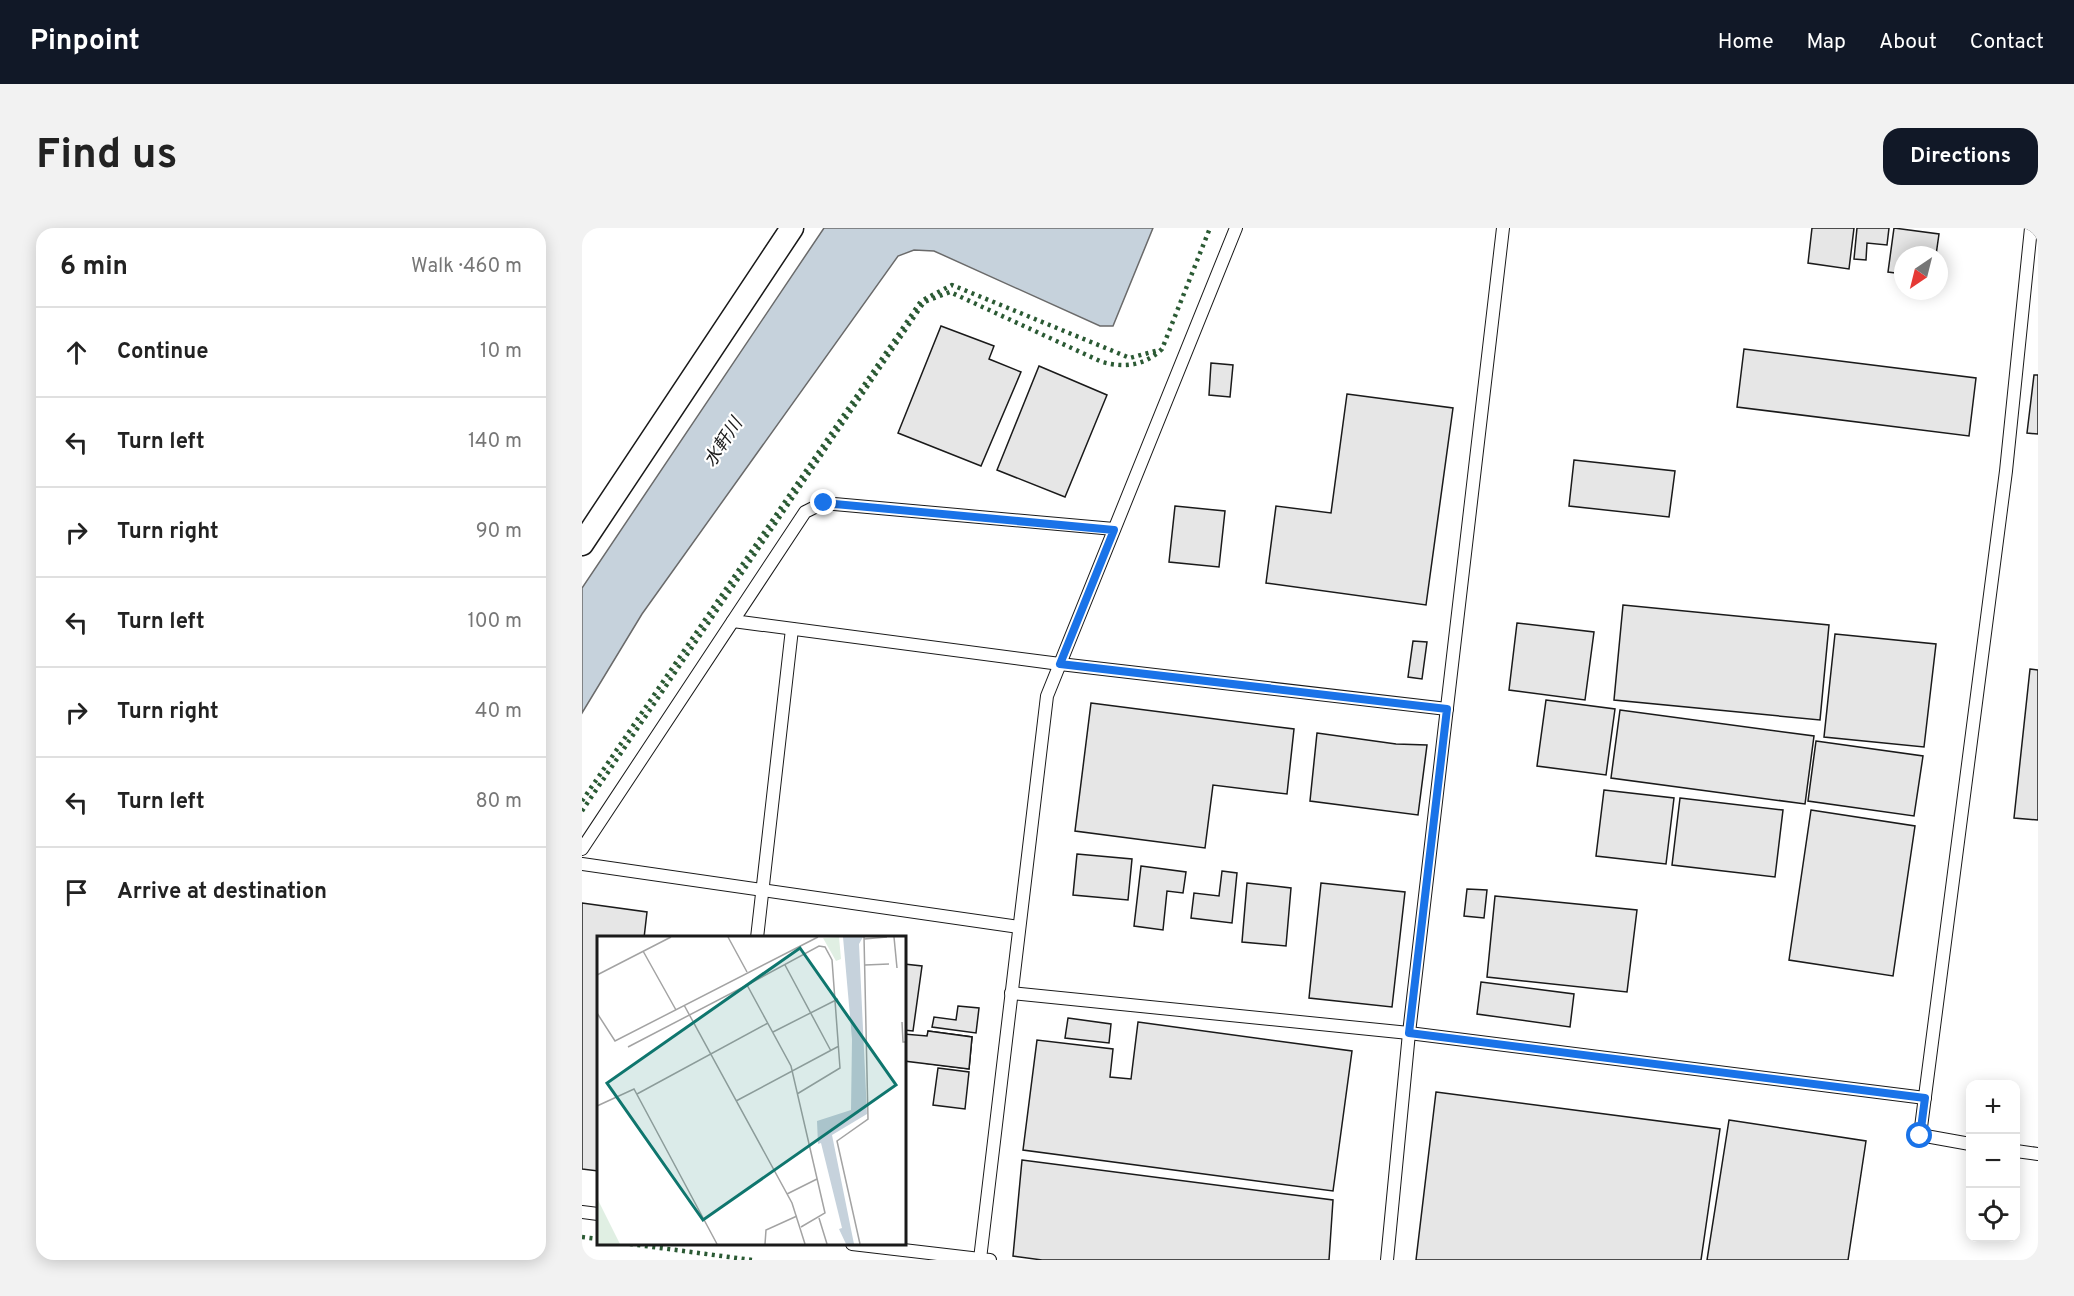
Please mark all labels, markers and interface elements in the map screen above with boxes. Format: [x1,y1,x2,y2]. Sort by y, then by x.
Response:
text: Pinpoint [30,24,140,60]
text: Home [1718,29,1774,56]
text: Map [1807,29,1846,56]
text: About [1879,29,1937,56]
text: Contact [1970,29,2044,56]
button: Directions [1883,128,2038,185]
text: Find us [36,130,177,183]
north arrow [1894,246,1948,300]
text: 6 min [60,251,128,284]
text: Walk · 460 m [411,254,522,280]
icon: ahead [60,336,93,369]
text: Continue [117,339,208,366]
text: 10 m [480,339,522,365]
water label: 水軒川 [700,412,749,472]
icon: left [60,426,93,459]
text: Turn left [117,429,205,456]
text: 140 m [468,429,522,455]
route end [810,489,836,515]
icon: right [60,516,93,549]
text: Turn right [117,519,219,546]
text: 90 m [476,519,522,545]
icon: left [60,606,93,639]
text: Turn left [117,609,205,636]
text: 100 m [467,609,522,635]
icon: right [60,696,93,729]
text: Turn right [117,699,219,726]
text: 40 m [475,699,522,725]
icon: left [60,786,93,819]
text: Turn left [117,789,205,816]
text: 80 m [476,789,522,815]
icon: arrive [60,876,93,909]
text: Arrive at destination [117,879,327,906]
inset map [597,936,906,1245]
map controls [1966,1080,2020,1242]
button: + [1966,1080,2020,1134]
route start [1906,1122,1932,1148]
button: − [1966,1134,2020,1188]
button: locate [1966,1188,2020,1242]

